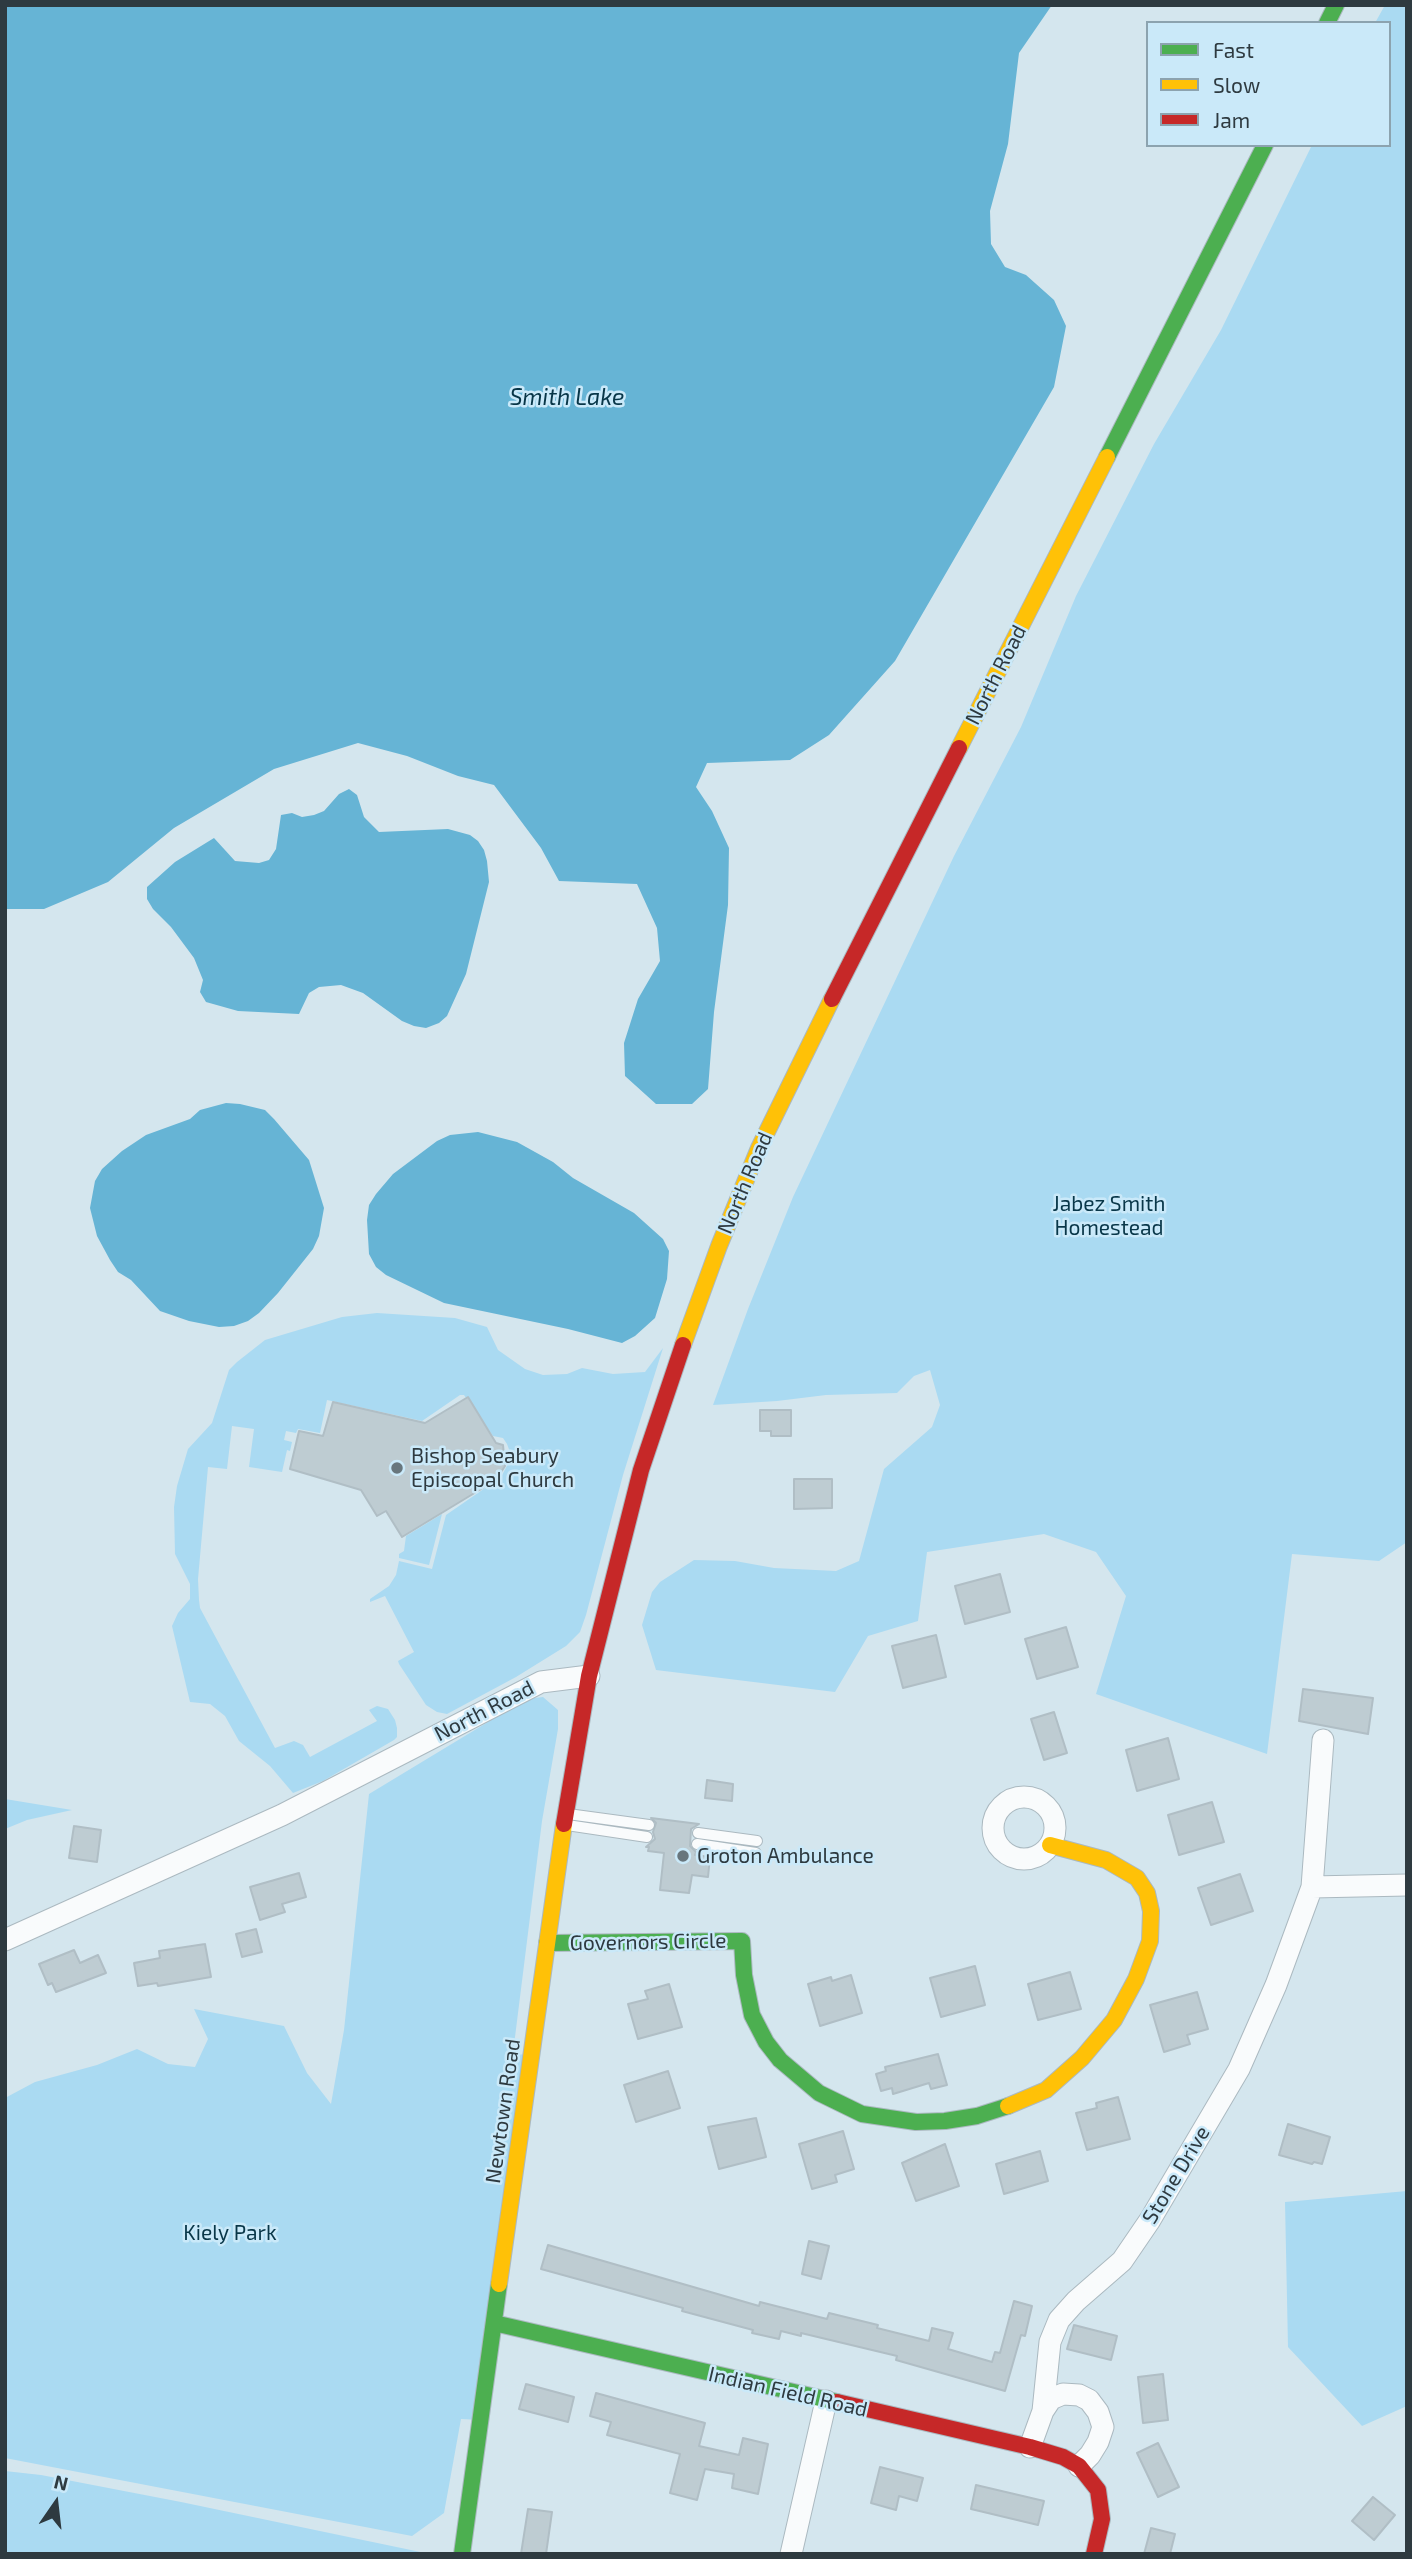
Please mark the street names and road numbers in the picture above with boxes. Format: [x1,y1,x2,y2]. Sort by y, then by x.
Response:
street label: North Road [960,621,1032,729]
street label: North Road [712,1128,778,1238]
street label: North Road [430,1675,538,1747]
street label: Governors Circle [569,1928,727,1956]
street label: Newtown Road [480,2037,526,2185]
street label: Stone Drive [1137,2122,1215,2228]
street label: Indian Field Road [706,2361,870,2423]

